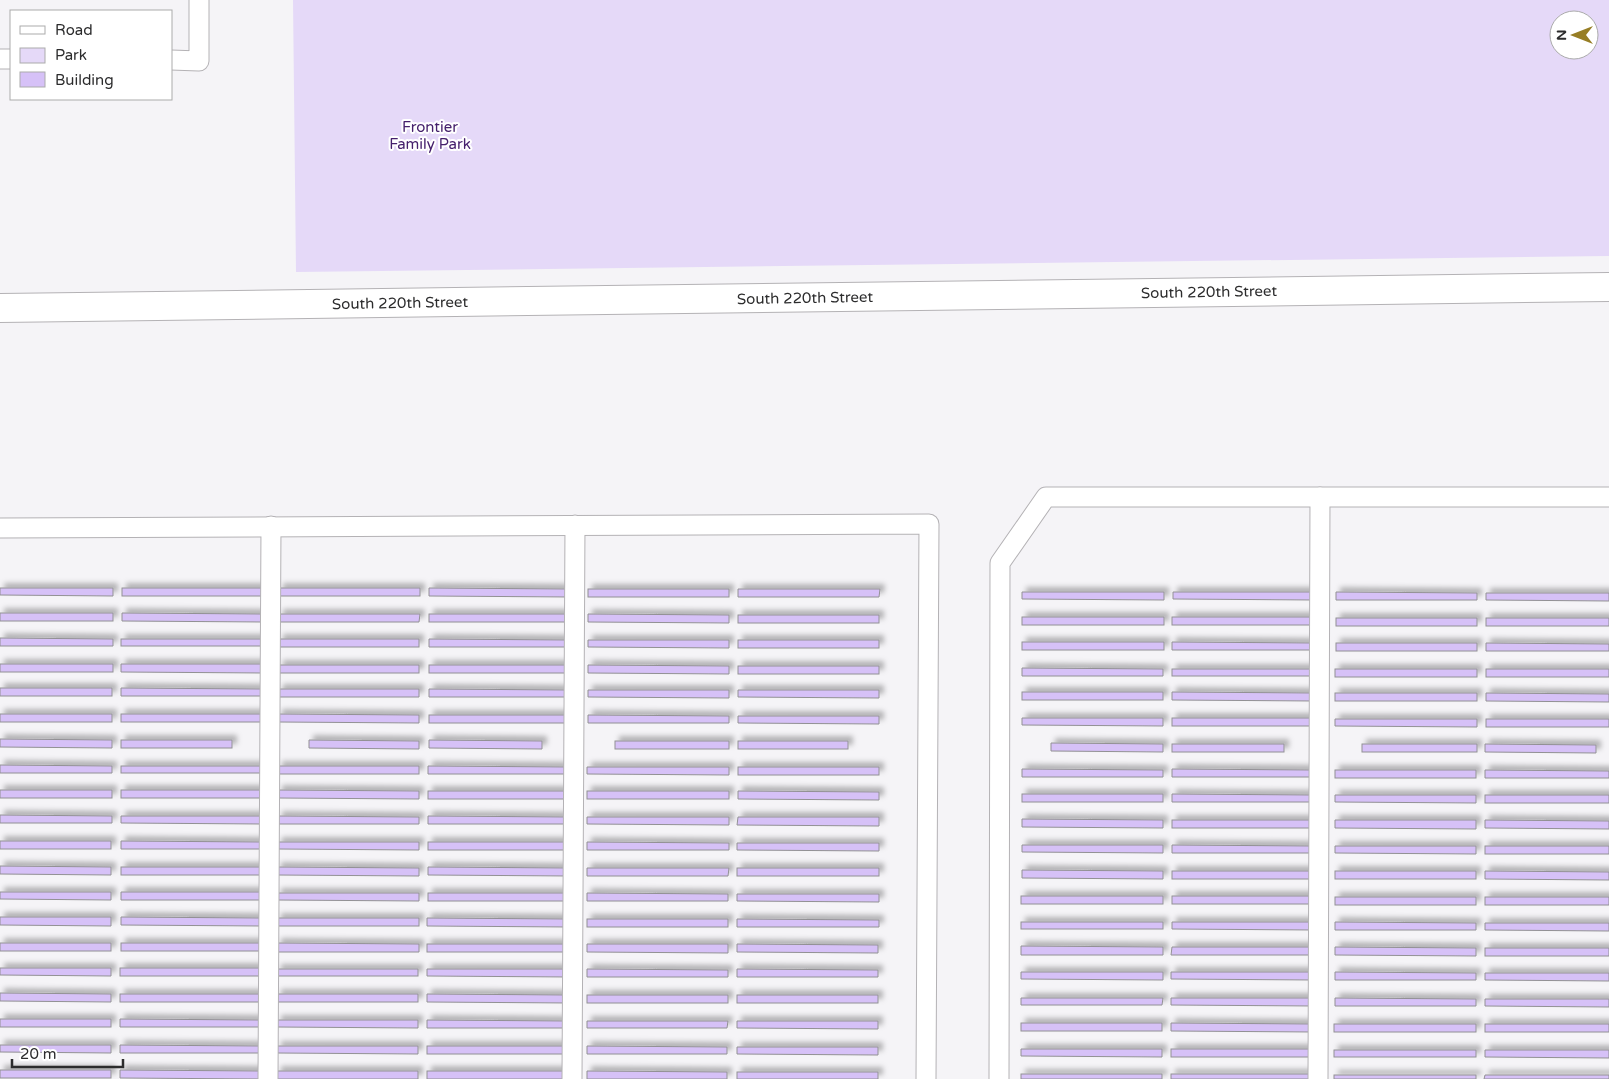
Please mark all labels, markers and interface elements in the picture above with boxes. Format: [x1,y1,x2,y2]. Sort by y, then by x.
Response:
legend [10,10,172,100]
north arrow [1549,10,1599,60]
text: Road [55,21,93,39]
text: N [1553,29,1570,41]
text: Park [55,46,87,64]
text: Building [55,71,114,89]
park label: Frontier Family Park [389,118,471,153]
street label: South 220th Street [1141,282,1277,302]
street label: South 220th Street [737,288,873,308]
street label: South 220th Street [332,293,468,313]
scale bar [12,1036,124,1068]
text: 20 m [20,1045,57,1063]

